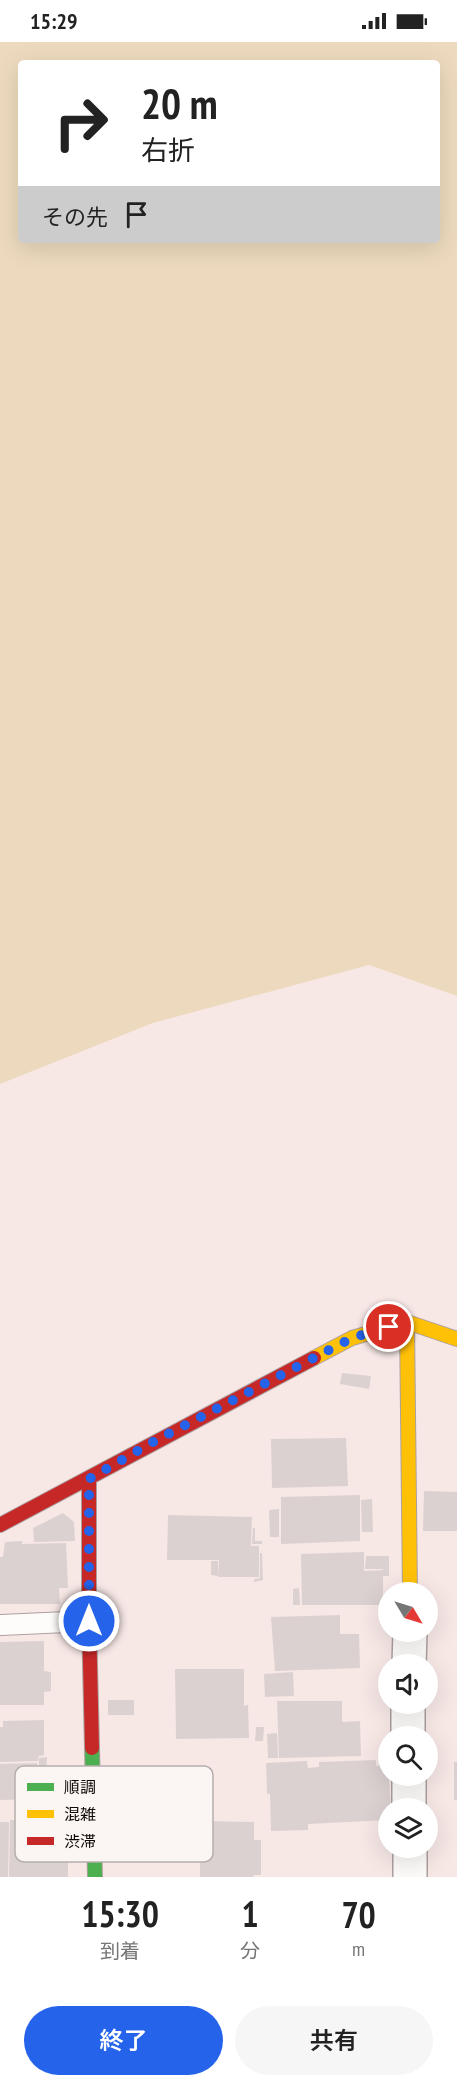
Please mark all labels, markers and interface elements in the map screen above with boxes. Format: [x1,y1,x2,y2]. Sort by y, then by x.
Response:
text: 15:29 [30,7,78,35]
text: 20 m [141,76,218,131]
icon: right [42,84,120,162]
text: 右折 [141,133,195,167]
icon: arrive [120,198,153,231]
text: その先 [42,203,108,231]
pin [363,1301,414,1352]
icon: arrive [372,1310,405,1343]
north arrow [378,1582,438,1642]
map controls [378,1582,438,1858]
position arrow [57,1589,121,1653]
button: sound [378,1654,438,1714]
button: search [378,1726,438,1786]
legend [15,1766,213,1862]
text: 順調 [64,1777,96,1797]
button: layers [378,1798,438,1858]
text: 混雑 [64,1804,96,1824]
text: 渋滞 [64,1831,96,1851]
text: 15:30 [81,1890,159,1937]
text: 1 [242,1890,259,1937]
text: 70 [341,1891,376,1938]
text: m [352,1936,365,1962]
text: 到着 [100,1938,140,1964]
text: 分 [240,1938,260,1964]
button: 終了 [24,2006,223,2075]
button: 共有 [235,2006,433,2075]

